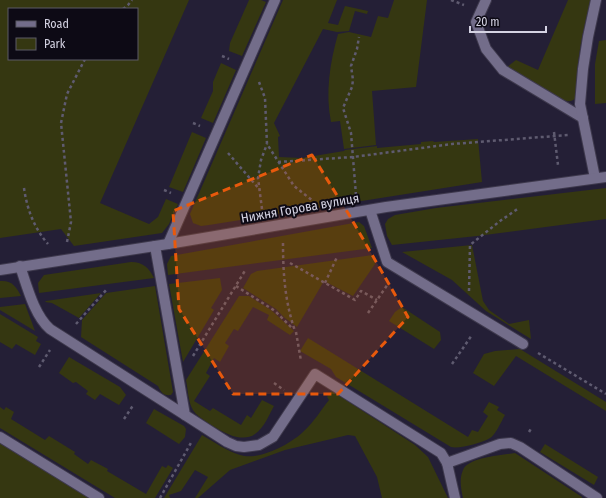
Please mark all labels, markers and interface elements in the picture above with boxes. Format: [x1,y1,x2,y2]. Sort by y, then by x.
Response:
legend [8,8,138,60]
scale bar [470,8,546,34]
text: 20 m [476,15,500,29]
text: Road [44,17,69,31]
text: Park [44,37,66,51]
street label: Нижня Горова вулиця [240,190,360,226]

